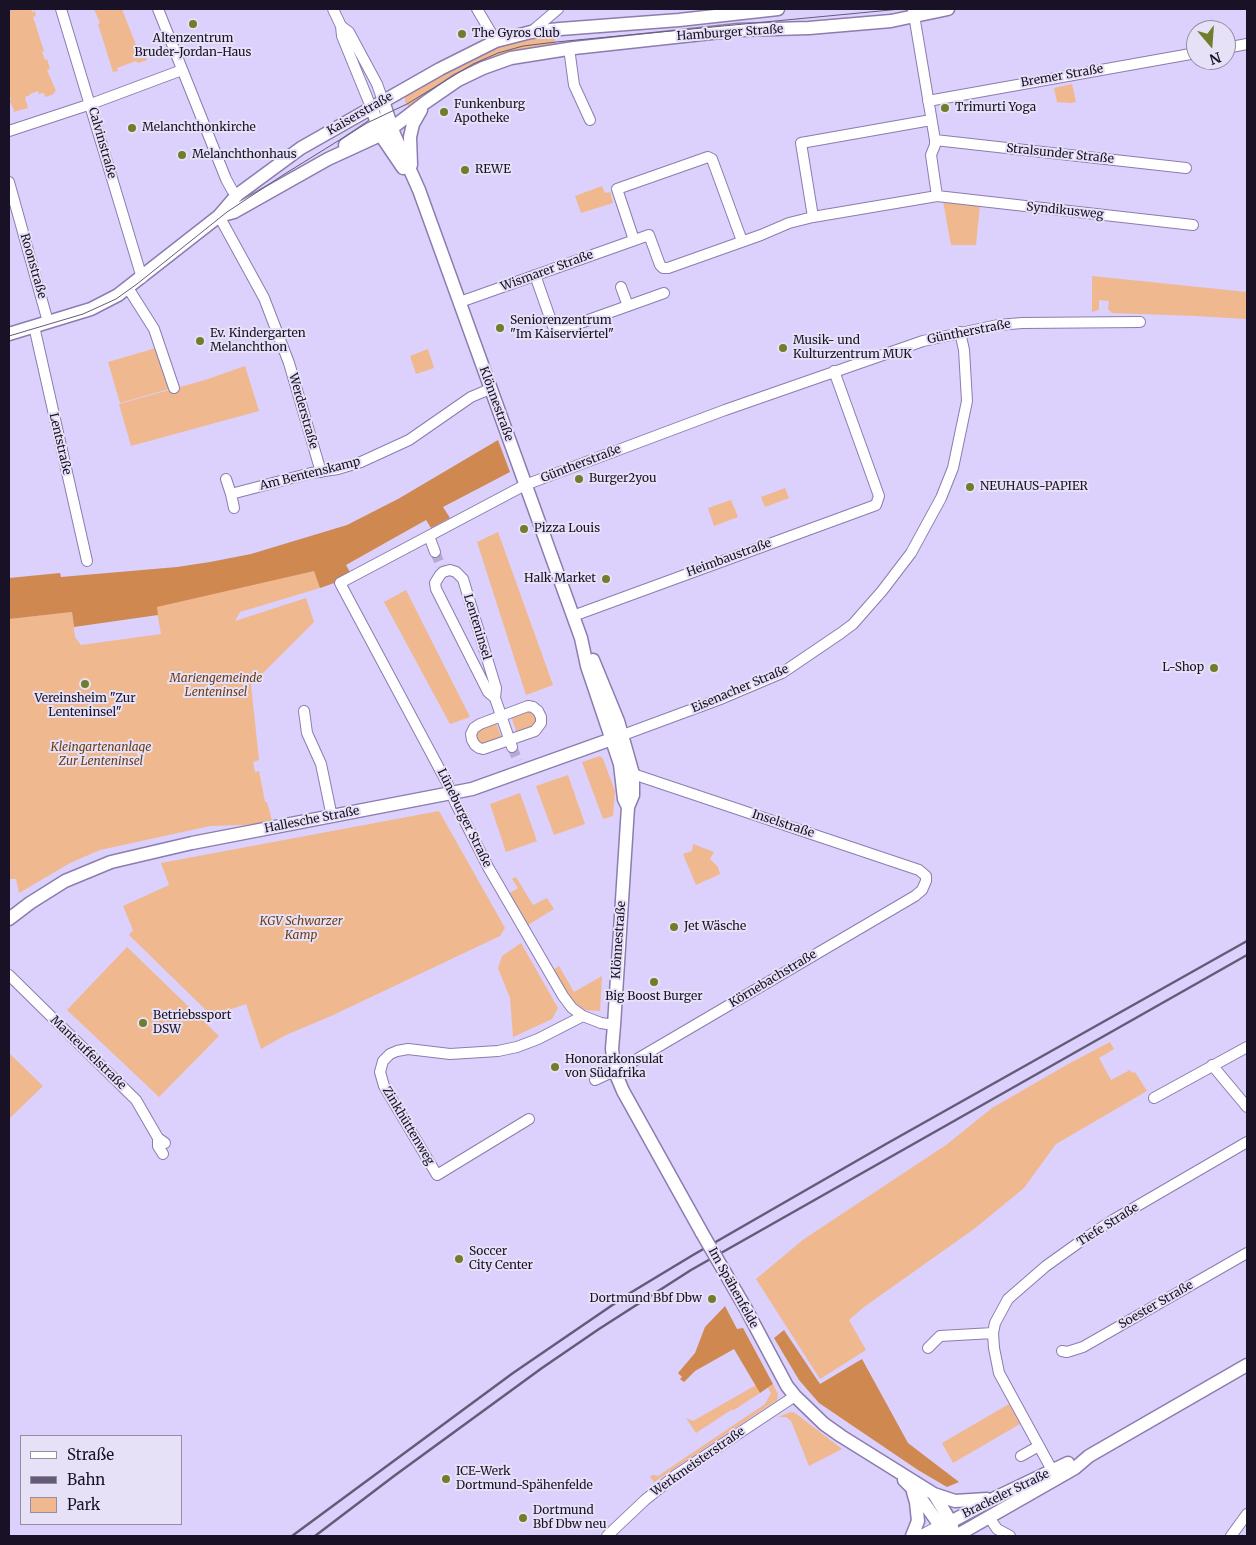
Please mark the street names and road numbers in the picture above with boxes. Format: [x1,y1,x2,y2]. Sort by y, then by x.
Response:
street label: Hamburger Straße [676,22,784,44]
street label: Bremer Straße [1020,62,1104,90]
street label: Kaiserstraße [325,90,395,138]
street label: Calvinstraße [85,106,119,180]
street label: Stralsunder Straße [1005,141,1115,167]
street label: Syndikusweg [1026,200,1104,222]
street label: Roonstraße [17,232,49,300]
street label: Wismarer Straße [499,248,595,294]
street label: Güntherstraße [926,317,1012,347]
street label: Klönnestraße [476,365,516,443]
street label: Werderstraße [285,371,321,451]
street label: Lentstraße [46,412,74,476]
street label: Güntherstraße [539,442,623,486]
street label: Am Bentenskamp [258,455,362,493]
street label: Heimbaustraße [685,536,773,580]
street label: Lenteninsel [460,592,494,662]
street label: Eisenacher Straße [689,662,791,716]
street label: Lüneburger Straße [434,766,494,870]
street label: Hallesche Straße [263,804,361,836]
street label: Inselstraße [750,807,816,841]
street label: Klönnestraße [609,900,629,980]
street label: Körnebachstraße [727,947,819,1011]
street label: Manteuffelstraße [47,1013,129,1093]
street label: Zinkhüttenweg [379,1084,437,1168]
street label: Tiefe Straße [1075,1200,1141,1250]
street label: Im Spähenfelde [705,1245,761,1331]
street label: Soester Straße [1116,1278,1196,1332]
street label: Werkmeisterstraße [648,1424,748,1500]
street label: Brackeler Straße [960,1467,1052,1521]

